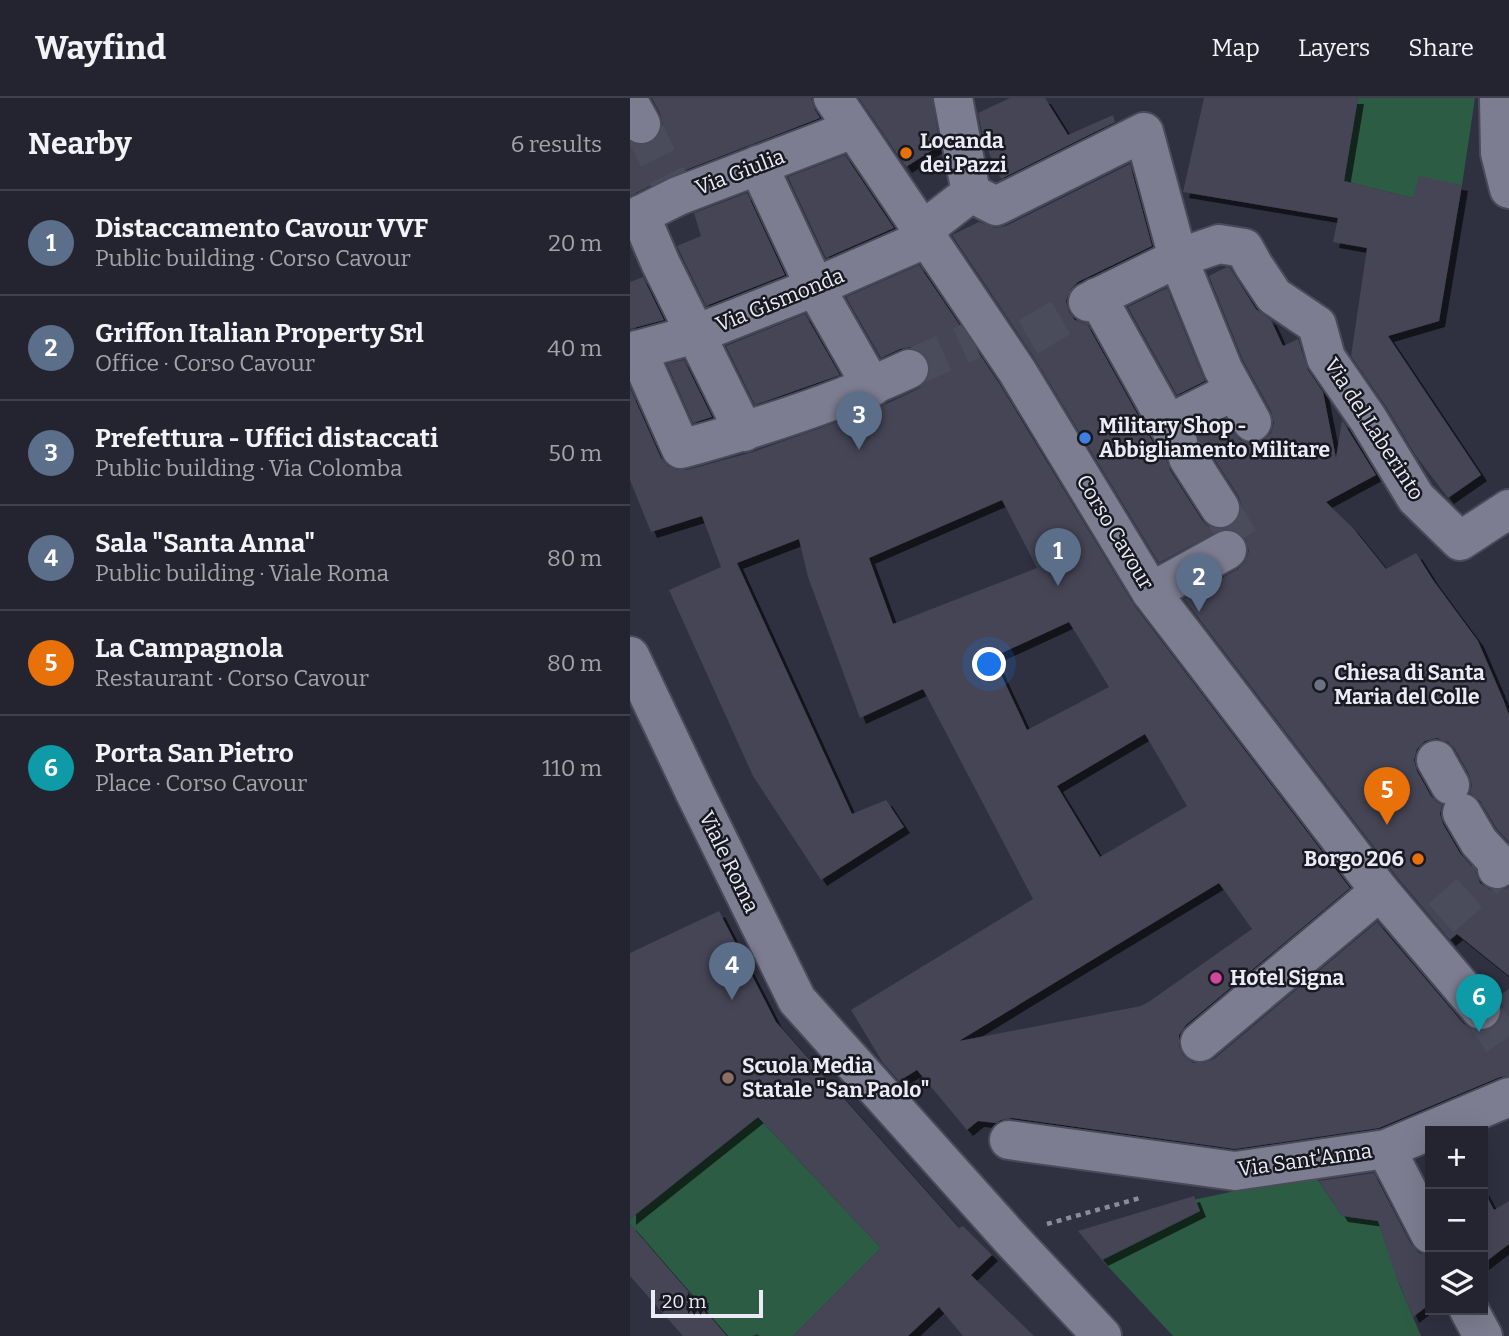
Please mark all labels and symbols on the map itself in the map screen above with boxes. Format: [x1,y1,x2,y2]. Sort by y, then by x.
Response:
place label: Locanda dei Pazzi [920,128,1007,178]
street label: Via Giulia [692,143,789,201]
marker: Locanda dei Pazzi [898,145,914,161]
street label: Via Gismonda [712,262,848,338]
street label: Via del Laberinto [1318,353,1430,505]
pin: 3 [836,392,882,450]
place label: Military Shop - Abbigliamento Militare [1099,413,1330,463]
marker: Military Shop - Abbigliamento Militare [1077,430,1093,446]
street label: Corso Cavour [1071,470,1159,594]
pin: 1 [1035,528,1081,586]
pin: 2 [1176,554,1222,612]
your location [972,647,1006,681]
place label: Chiesa di Santa Maria del Colle [1334,660,1485,710]
marker: Chiesa di Santa Maria del Colle [1312,677,1328,693]
pin: 5 [1364,767,1410,825]
street label: Viale Roma [693,807,765,917]
place label: Borgo 206 [1304,846,1404,872]
marker: Borgo 206 [1410,851,1426,867]
pin: 4 [709,942,755,1000]
place label: Hotel Signa [1230,965,1344,991]
marker: Hotel Signa [1208,970,1224,986]
pin: 6 [1456,974,1502,1032]
place label: Scuola Media Statale "San Paolo" [742,1053,930,1103]
marker: Scuola Media Statale "San Paolo" [720,1070,736,1086]
street label: Via Sant'Anna [1236,1138,1374,1182]
scale bar [651,1287,763,1319]

